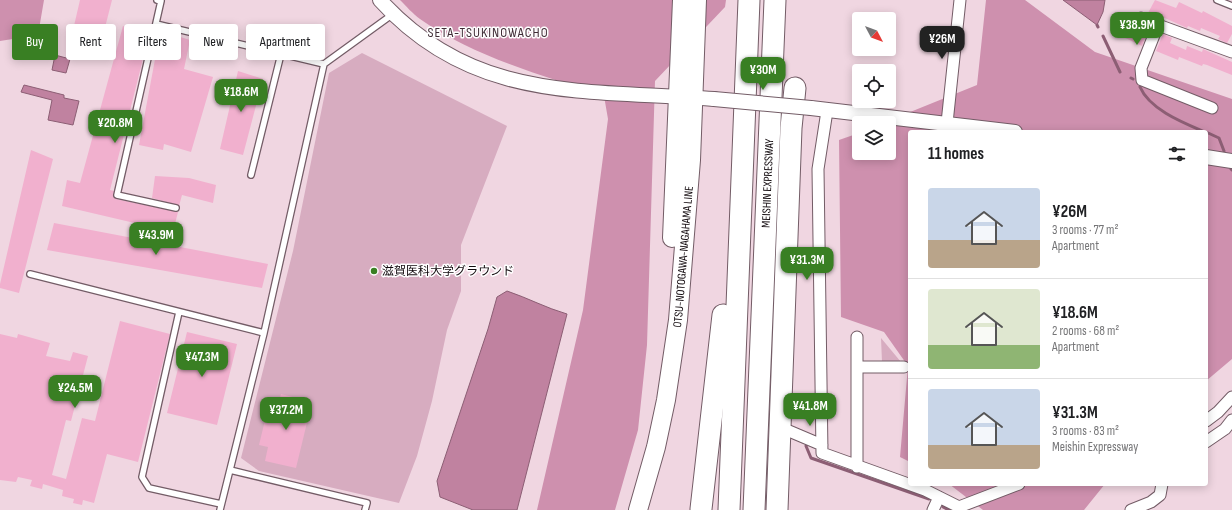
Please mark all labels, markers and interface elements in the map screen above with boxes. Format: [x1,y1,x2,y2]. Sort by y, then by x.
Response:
north arrow [852,12,896,56]
map controls [852,12,896,160]
pin: ¥38.9M [1104,12,1170,46]
text: ¥38.9M [1119,17,1155,33]
chip: Buy [12,24,58,60]
chip: Rent [66,24,116,60]
chip: Filters [124,24,181,60]
chip: New [189,24,238,60]
chip: Apartment [246,24,325,60]
district label: SETA-TSUKINOWACHO [427,24,549,41]
pin: ¥26M [918,26,966,60]
text: ¥26M [929,31,955,47]
pin: ¥30M [739,57,787,91]
text: ¥30M [750,62,776,78]
button: locate [852,64,896,108]
pin: ¥18.6M [208,79,274,113]
text: ¥18.6M [224,84,258,100]
pin: ¥20.8M [82,110,148,144]
text: ¥20.8M [97,115,133,131]
button: layers [852,116,896,160]
street label: MEISHIN EXPRESSWAY [758,138,777,228]
icon: filters [1166,143,1188,165]
text: 11 homes [928,144,984,164]
street label: OTSU-NOTOGAWA-NAGAHAMA LINE [669,185,696,328]
text: ¥26M [1052,202,1087,222]
icon: home [960,204,1008,252]
pin: ¥43.9M [123,222,189,256]
text: 3 rooms · 77 m² [1052,222,1118,238]
text: ¥43.9M [138,227,174,243]
text: Apartment [1052,238,1099,254]
pin: ¥31.3M [774,247,840,281]
text: ¥31.3M [790,252,824,268]
place label: 滋賀医科大学グラウンド [382,264,514,279]
marker: 滋賀医科大学グラウンド [369,266,379,276]
text: ¥18.6M [1052,303,1098,323]
icon: home [960,305,1008,353]
text: 2 rooms · 68 m² [1052,323,1119,339]
text: Apartment [1052,339,1099,355]
pin: ¥47.3M [169,344,235,378]
text: ¥47.3M [185,349,219,365]
pin: ¥24.5M [42,375,108,409]
text: ¥24.5M [57,380,93,396]
pin: ¥41.8M [777,393,843,427]
pin: ¥37.2M [253,397,319,431]
text: ¥41.8M [792,398,828,414]
text: ¥37.2M [269,402,303,418]
text: ¥31.3M [1052,403,1098,423]
icon: home [960,405,1008,453]
text: 3 rooms · 83 m² [1052,423,1119,439]
text: Meishin Expressway [1052,439,1138,455]

